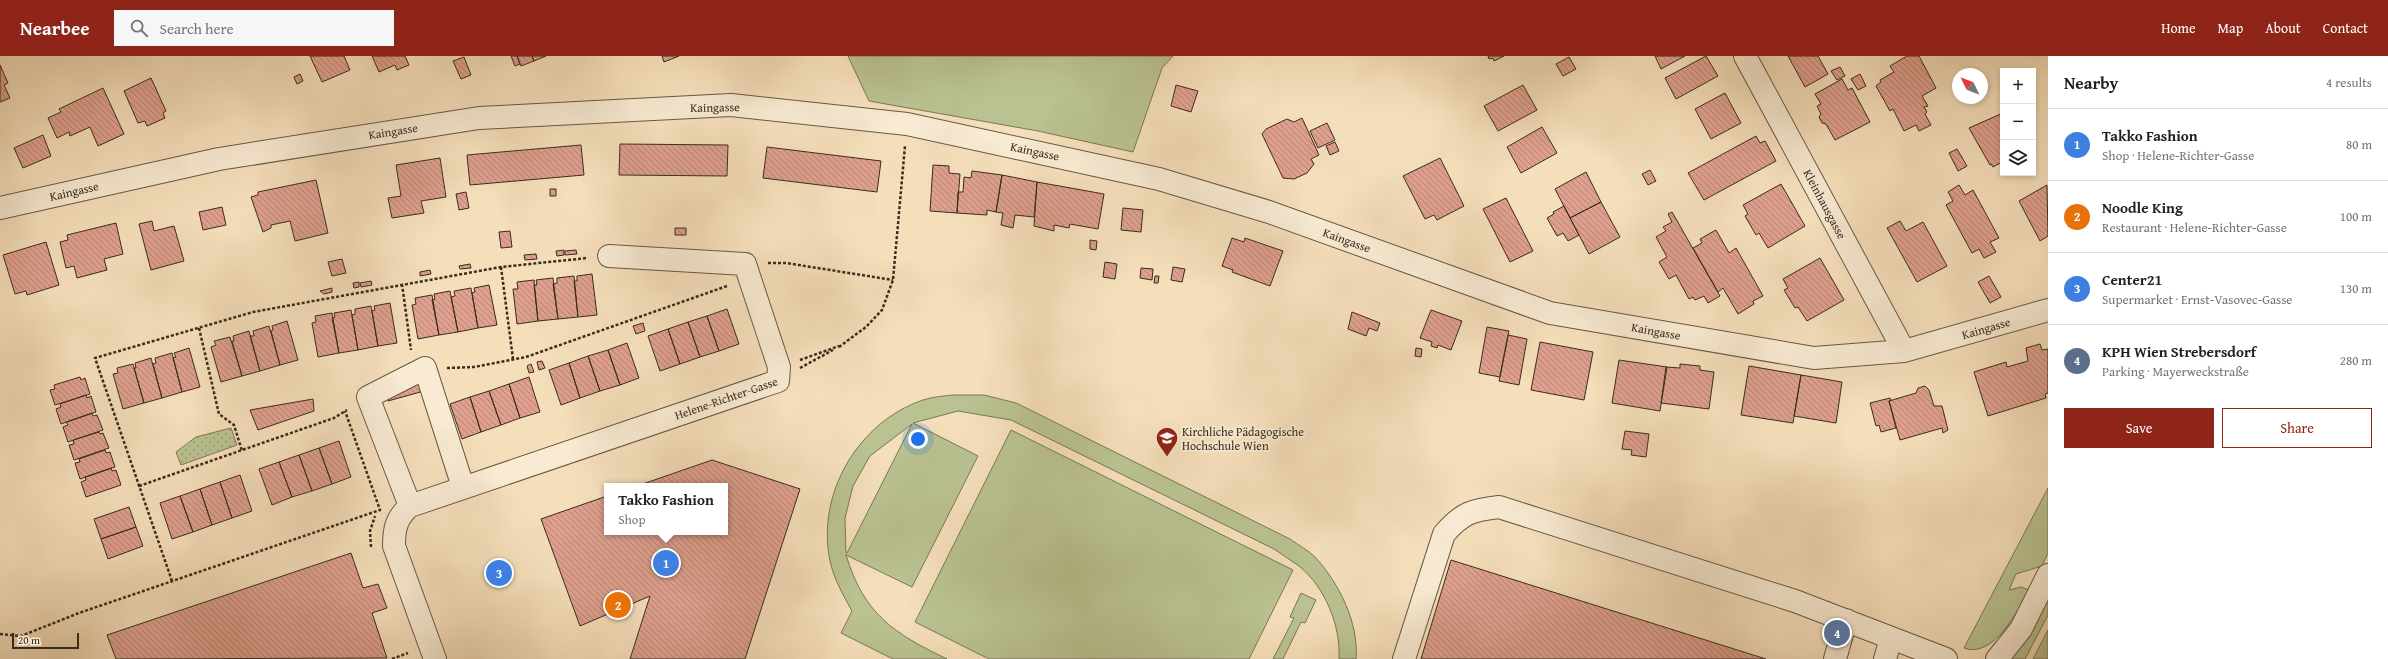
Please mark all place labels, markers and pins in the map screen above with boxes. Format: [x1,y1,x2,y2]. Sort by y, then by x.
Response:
place label: Kirchliche Pädagogische Hochschule Wien [1182,423,1304,454]
school or university icon: Kirchliche Pädagogische Hochschule Wien [1154,425,1180,458]
pin: 1 [653,548,679,578]
pin: 3 [486,558,512,588]
pin: 2 [605,590,631,620]
pin: 4 [1824,618,1850,648]

